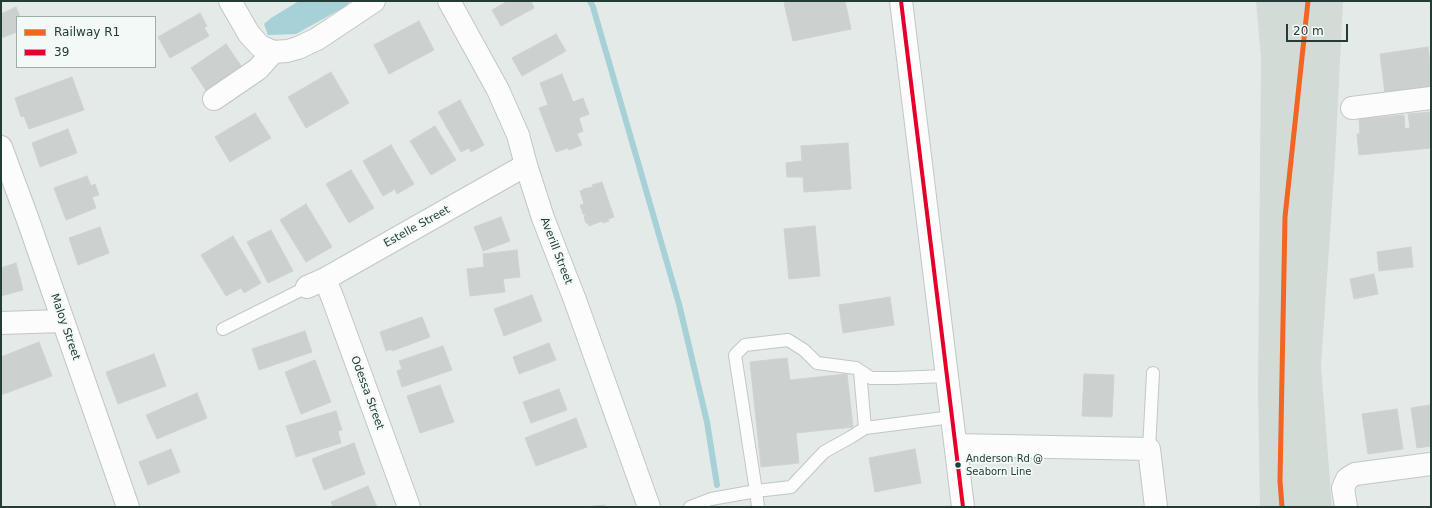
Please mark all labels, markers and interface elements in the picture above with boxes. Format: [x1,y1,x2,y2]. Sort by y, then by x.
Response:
legend [16,16,156,68]
scale bar [1288,16,1350,42]
text: 20 m [1293,24,1324,38]
text: Railway R1 [54,25,120,39]
text: 39 [54,45,69,59]
street label: Estelle Street [382,203,452,251]
street label: Averill Street [537,216,575,286]
street label: Maloy Street [47,292,83,362]
street label: Odessa Street [348,354,386,432]
place label: Anderson Rd @ Seaborn Line [966,453,1043,476]
marker: Anderson Rd @ Seaborn Line [953,460,963,470]

